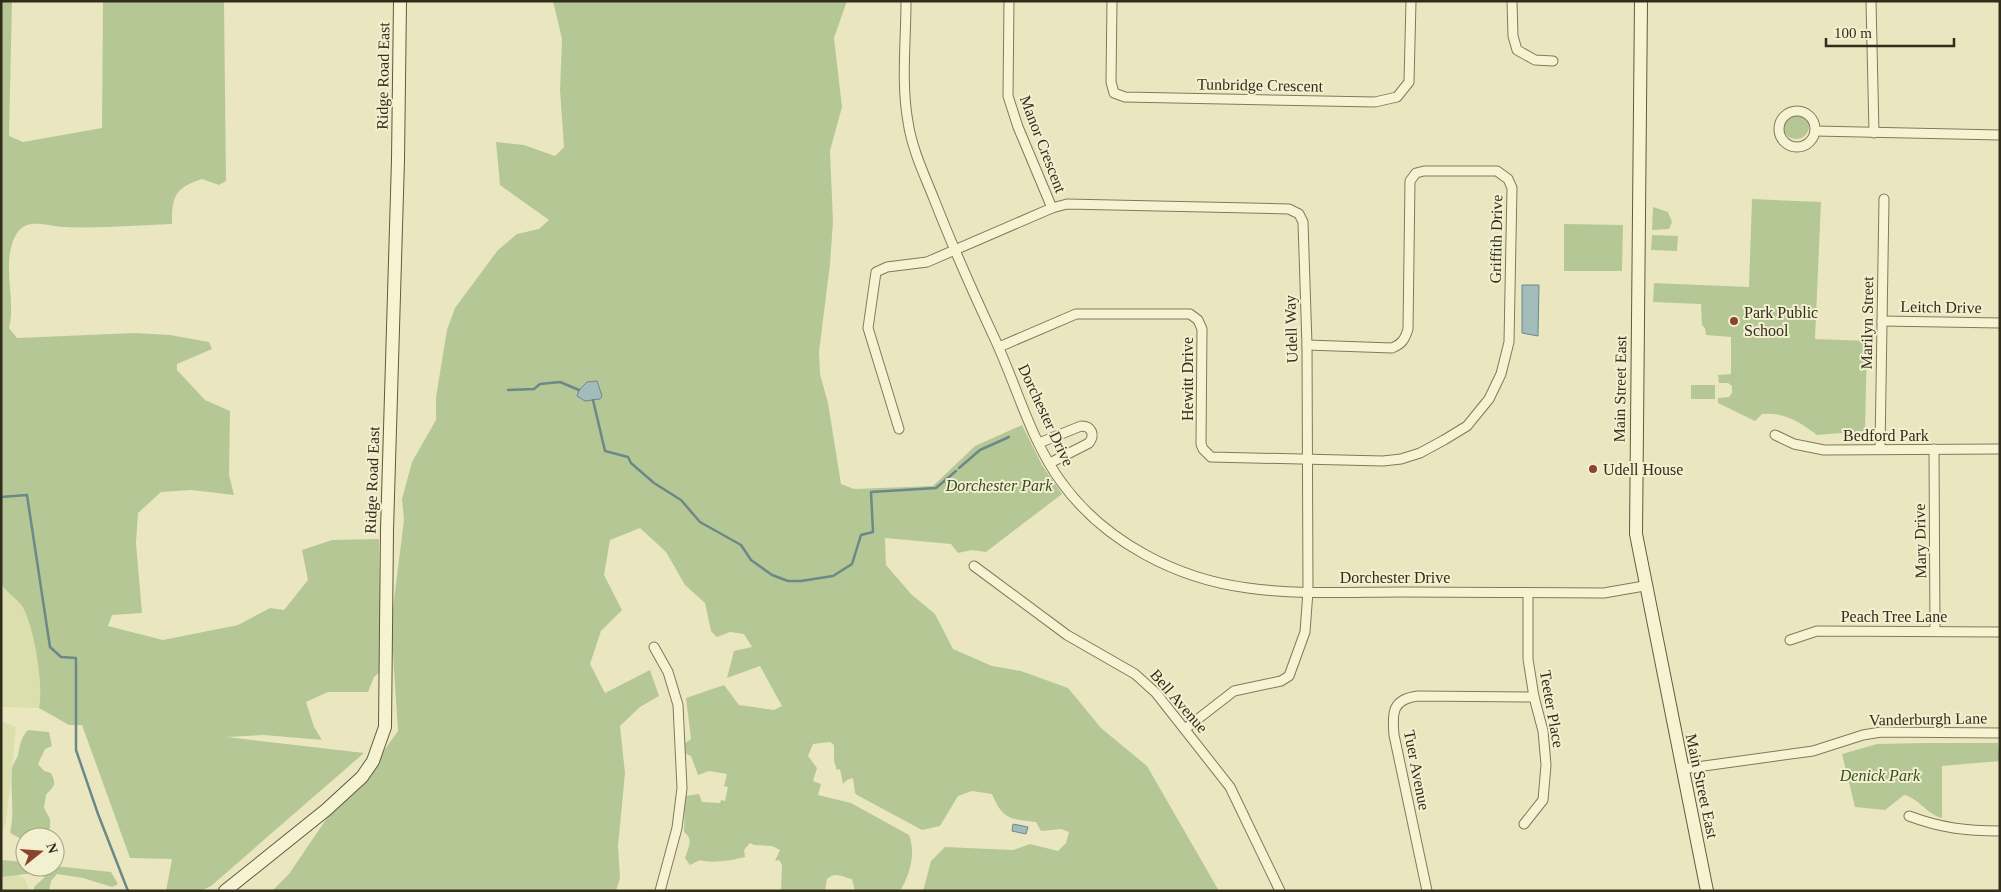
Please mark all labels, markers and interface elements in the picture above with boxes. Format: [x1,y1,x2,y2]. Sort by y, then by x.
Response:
scale bar [1826,15,1954,47]
street label: Ridge Road East [374,22,393,130]
text: 100 m [1834,25,1872,41]
street label: Tunbridge Crescent [1197,75,1324,96]
street label: Manor Crescent [1017,93,1070,195]
street label: Griffith Drive [1487,194,1505,284]
street label: Marilyn Street [1858,276,1877,370]
street label: Udell Way [1281,295,1302,363]
street label: Leitch Drive [1900,298,1982,316]
place label: Park Public School [1744,304,1818,339]
marker: Park Public School [1728,315,1740,327]
street label: Main Street East [1611,335,1629,442]
street label: Hewitt Drive [1179,337,1196,421]
street label: Dorchester Drive [1015,361,1077,469]
street label: Ridge Road East [362,425,383,534]
street label: Bedford Park [1843,427,1929,444]
place label: Udell House [1603,461,1683,478]
marker: Udell House [1587,463,1599,475]
park label: Dorchester Park [945,477,1053,494]
street label: Mary Drive [1911,503,1930,579]
street label: Dorchester Drive [1340,569,1450,586]
street label: Peach Tree Lane [1841,608,1947,625]
street label: Bell Avenue [1147,666,1211,736]
street label: Teeter Place [1537,669,1567,749]
street label: Vanderburgh Lane [1869,709,1987,730]
street label: Tuer Avenue [1401,728,1433,812]
street label: Main Street East [1683,732,1722,840]
park label: Denick Park [1839,767,1921,784]
north arrow [15,827,65,877]
text: N [43,841,61,855]

